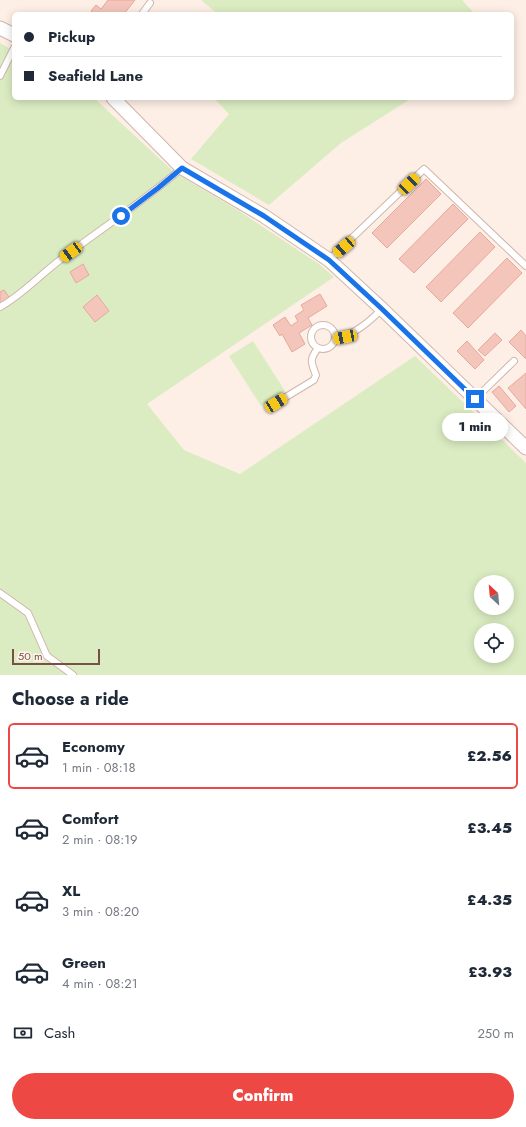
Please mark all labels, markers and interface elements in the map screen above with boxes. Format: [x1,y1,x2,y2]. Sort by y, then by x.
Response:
text: Pickup [48,26,95,48]
text: Seafield Lane [48,65,143,87]
car [396,171,422,197]
route start [112,207,130,225]
car [331,235,357,259]
car [58,240,84,264]
car [332,329,358,345]
route end [466,390,484,408]
car [263,392,289,414]
callout: 1 min [442,413,508,441]
text: 1 min [459,417,491,436]
north arrow [474,575,514,615]
map controls [474,575,514,663]
button: locate [474,623,514,663]
scale bar [12,647,100,666]
text: 50 m [18,648,43,664]
text: Choose a ride [12,686,129,712]
text: Economy [62,736,125,758]
icon: car [14,738,50,774]
text: £2.56 [467,745,512,767]
text: 1 min · 08:18 [62,758,136,777]
text: Comfort [62,808,119,830]
icon: car [14,810,50,846]
text: £3.45 [467,817,512,839]
text: 2 min · 08:19 [62,830,137,849]
text: XL [62,880,80,902]
icon: car [14,882,50,918]
text: £4.35 [467,889,512,911]
text: 3 min · 08:20 [62,902,139,921]
text: Green [62,952,106,974]
icon: car [14,954,50,990]
text: £3.93 [468,961,512,983]
text: 4 min · 08:21 [62,974,138,993]
icon: cash [12,1022,34,1044]
text: Cash [44,1022,75,1044]
text: 250 m [477,1024,514,1043]
button: Confirm [12,1073,514,1119]

